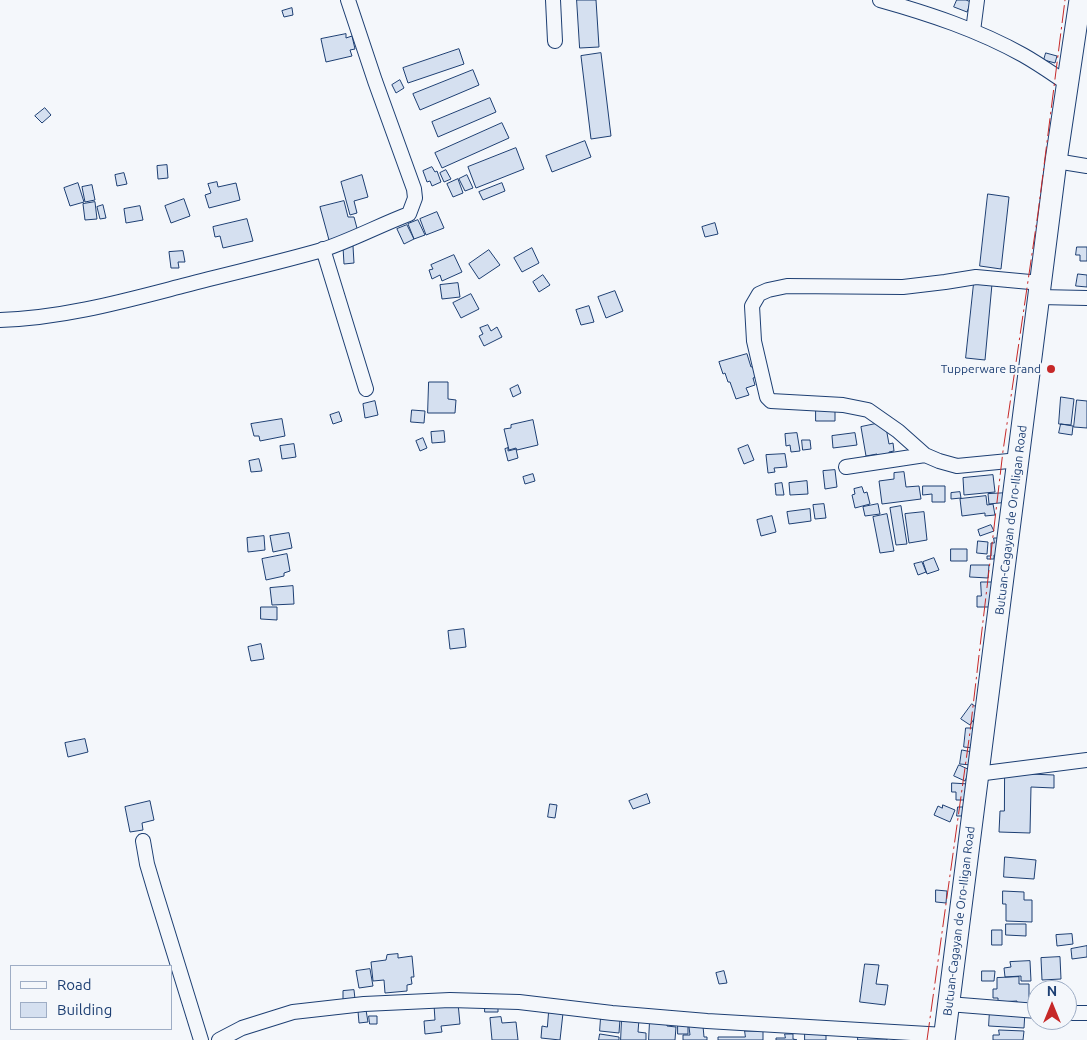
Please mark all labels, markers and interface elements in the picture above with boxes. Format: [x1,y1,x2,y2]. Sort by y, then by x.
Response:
place label: Tupperware Brand [941,362,1041,376]
marker: Tupperware Brand [1045,363,1057,375]
street label: Butuan-Cagayan de Oro-Iligan Road [992,424,1030,616]
street label: Butuan-Cagayan de Oro-Iligan Road [940,825,978,1017]
legend [10,965,172,1030]
text: Road [57,976,92,993]
north arrow [1027,980,1077,1030]
text: N [1047,983,1057,999]
text: Building [57,1001,112,1018]

